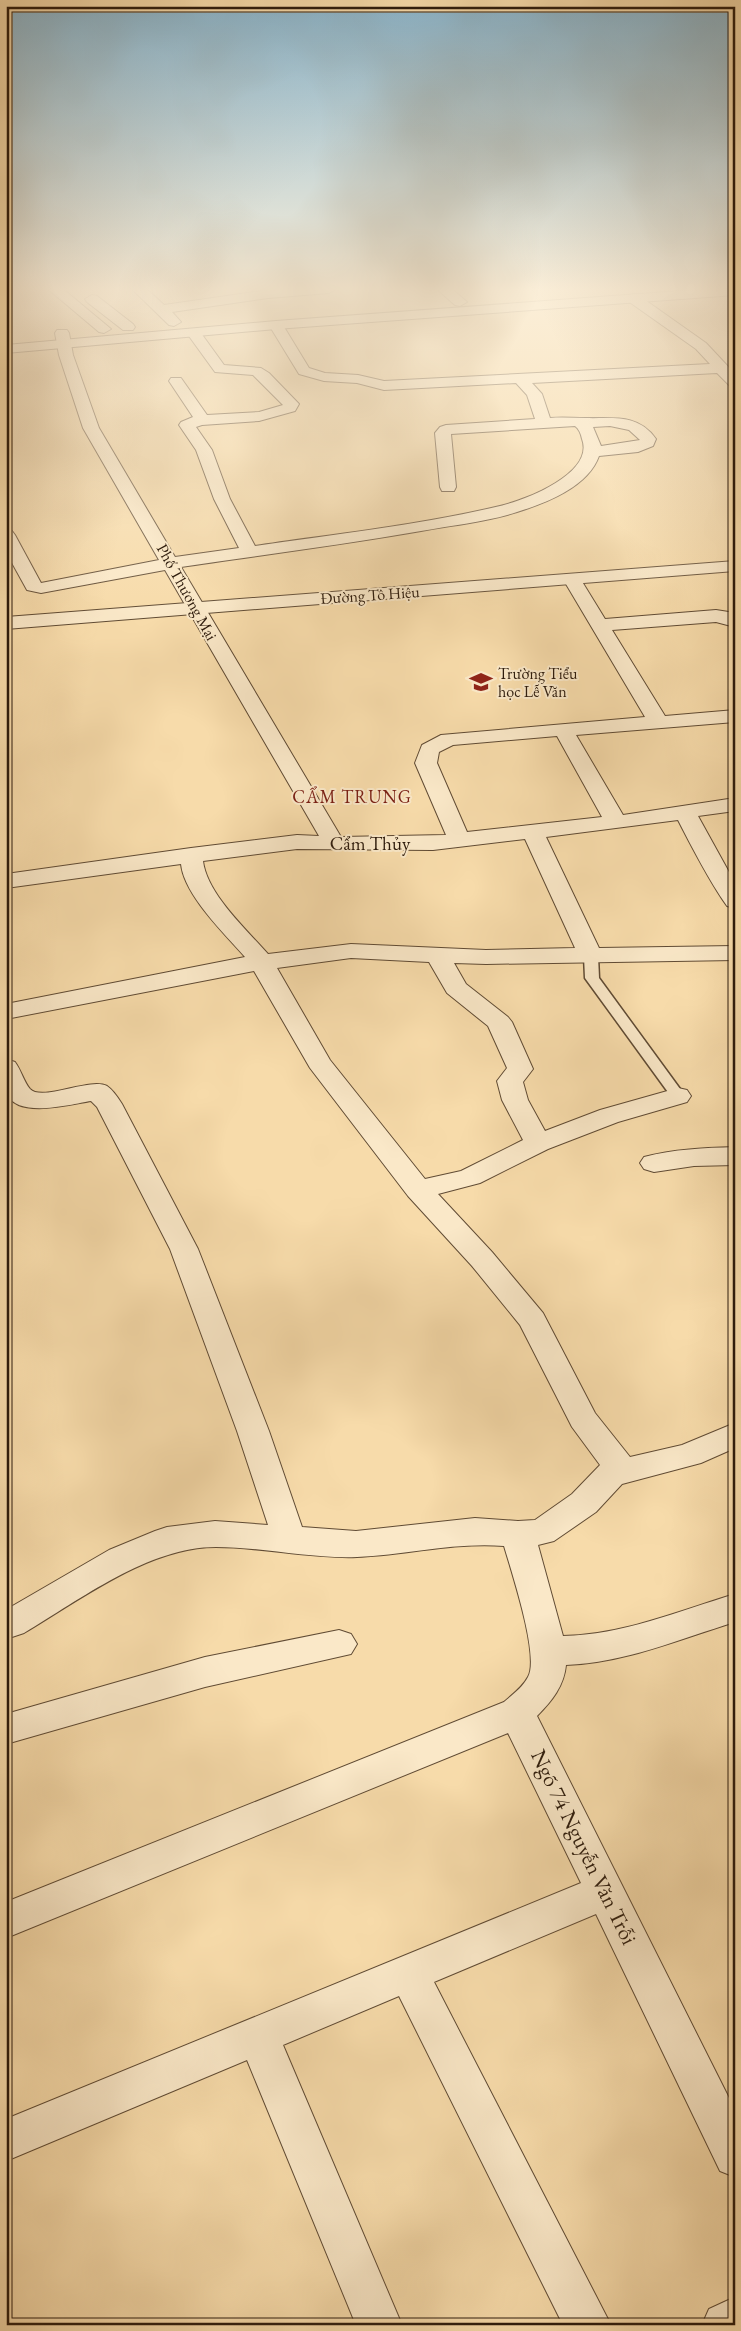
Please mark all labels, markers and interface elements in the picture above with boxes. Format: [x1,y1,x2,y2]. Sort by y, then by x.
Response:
street label: Phố Thương Mại [152,540,222,644]
street label: Đường Tô Hiệu [320,581,421,609]
place label: Trường Tiểu học Lễ Văn [498,663,578,702]
school or university icon: Trường Tiểu học Lễ Văn [468,669,494,695]
district label: CẨM TRUNG [292,785,412,808]
street label: Cẩm Thủy [330,831,411,856]
street label: Ngõ 74 Nguyễn Văn Trỗi [524,1745,644,1949]

